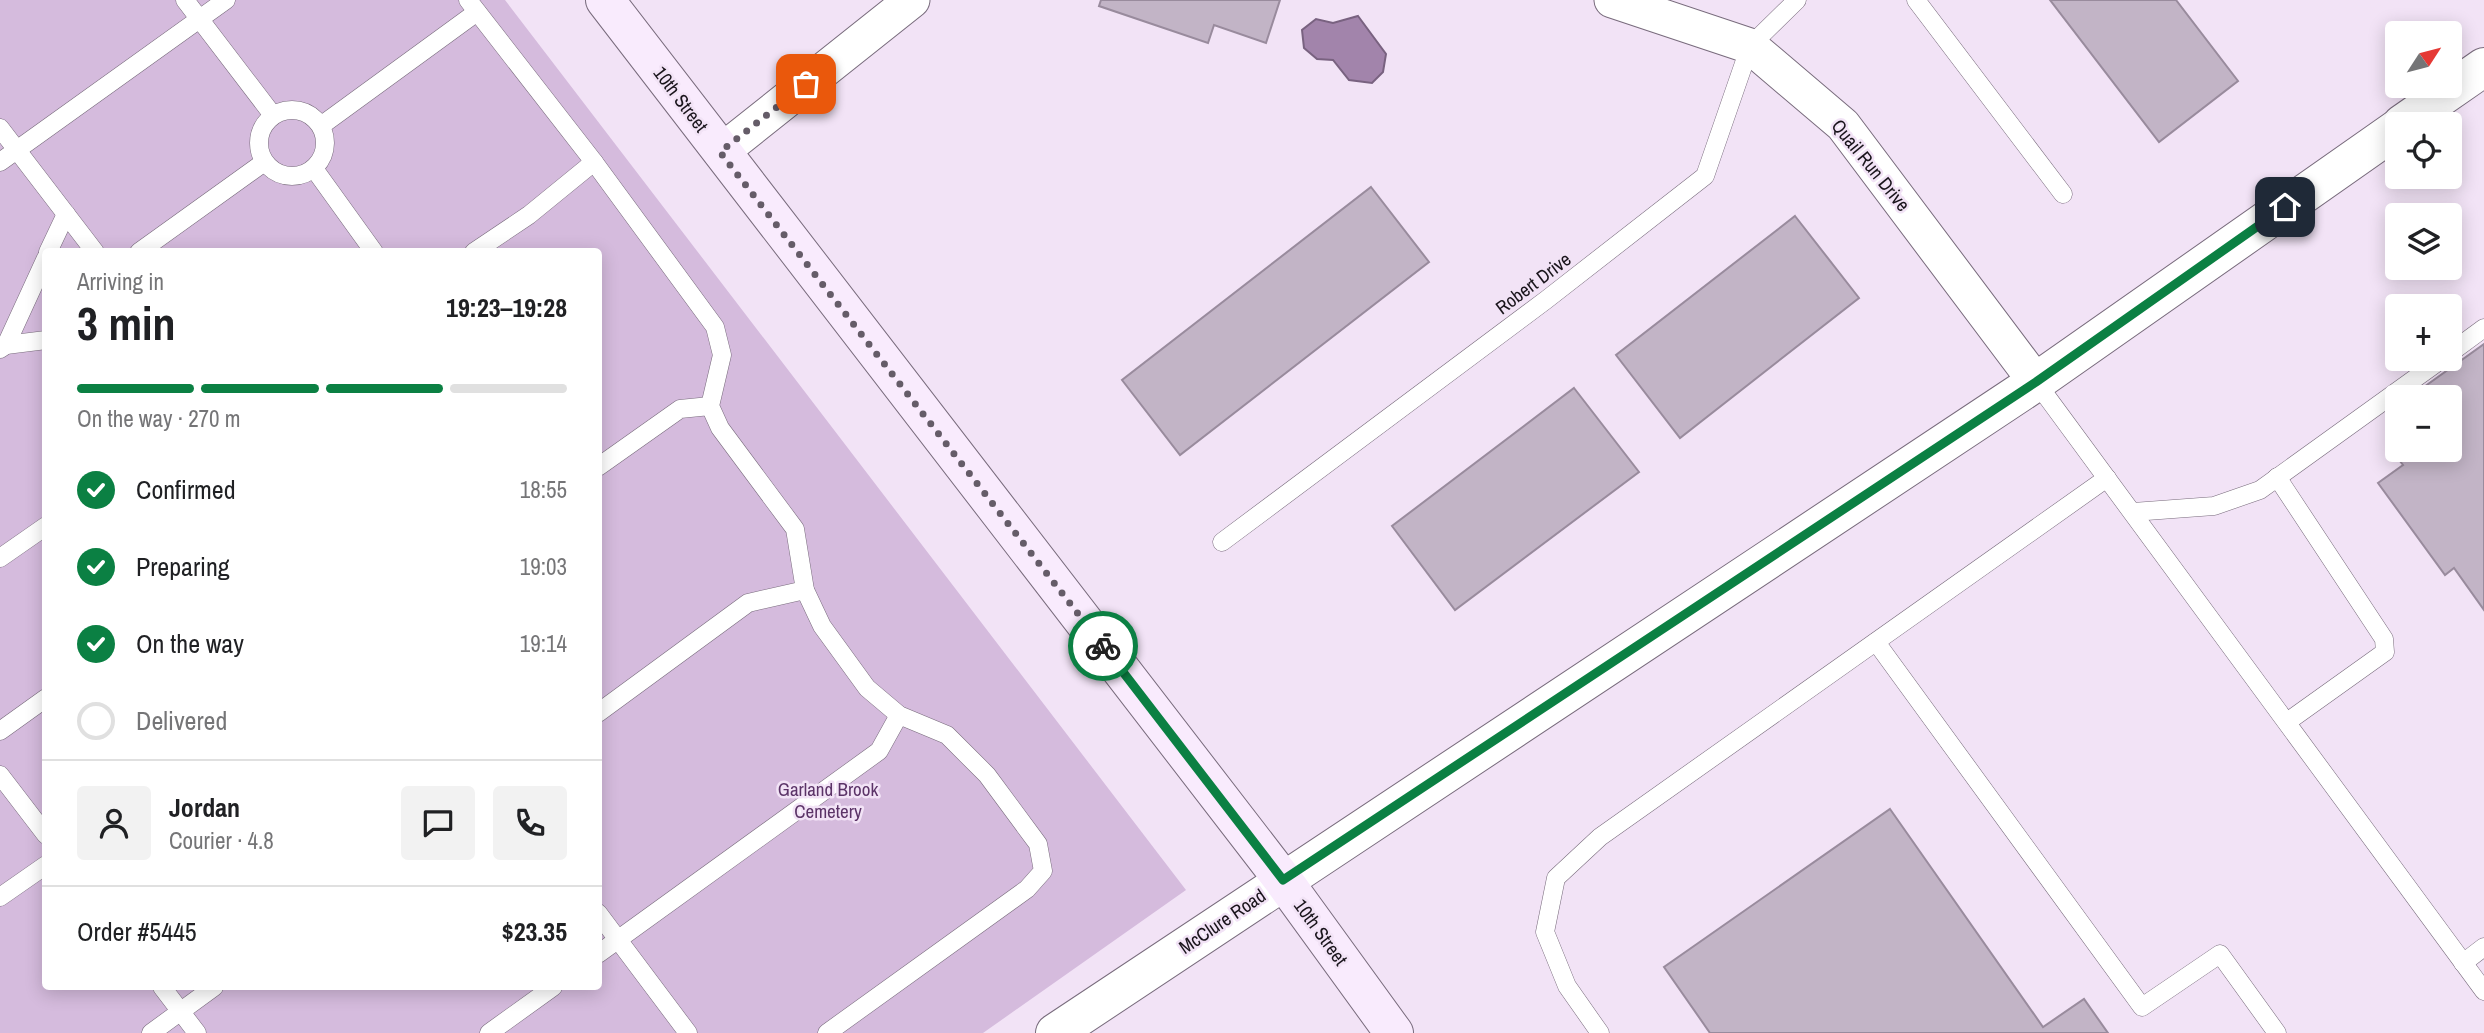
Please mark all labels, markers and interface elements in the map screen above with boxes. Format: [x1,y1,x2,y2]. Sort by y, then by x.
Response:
north arrow [2385,21,2462,98]
map controls [2385,21,2462,462]
pin [776,54,836,114]
street label: 10th Street [648,61,715,138]
icon: bag [787,65,825,103]
button: locate [2385,112,2462,189]
street label: Quail Run Drive [1826,113,1916,217]
pin [2255,177,2315,237]
icon: home [2266,188,2304,226]
button: layers [2385,203,2462,280]
street label: Robert Drive [1490,246,1576,320]
text: Arriving in [77,266,164,297]
text: 19:23–19:28 [446,290,567,325]
text: 3 min [77,292,176,354]
button: + [2385,294,2462,371]
button: − [2385,385,2462,462]
text: On the way · 270 m [77,403,241,434]
icon: check [77,471,115,509]
text: Confirmed [136,472,236,507]
text: 18:55 [520,474,567,505]
icon: check [77,548,115,586]
text: Preparing [136,549,230,584]
text: 19:03 [520,551,567,582]
courier [1068,611,1138,681]
icon: check [77,625,115,663]
text: On the way [136,626,244,661]
icon: bike [1084,627,1122,665]
text: 19:14 [520,628,567,659]
text: Delivered [136,703,227,738]
park label: Garland Brook Cemetery [778,776,878,824]
button: person [77,786,151,860]
button: chat [401,786,475,860]
button: phone [493,786,567,860]
text: Jordan [169,790,240,825]
text: Courier · 4.8 [169,825,274,856]
street label: McClure Road [1173,882,1271,960]
street label: 10th Street [1288,894,1354,971]
text: Order #5445 [77,914,197,949]
text: $23.35 [502,914,567,949]

